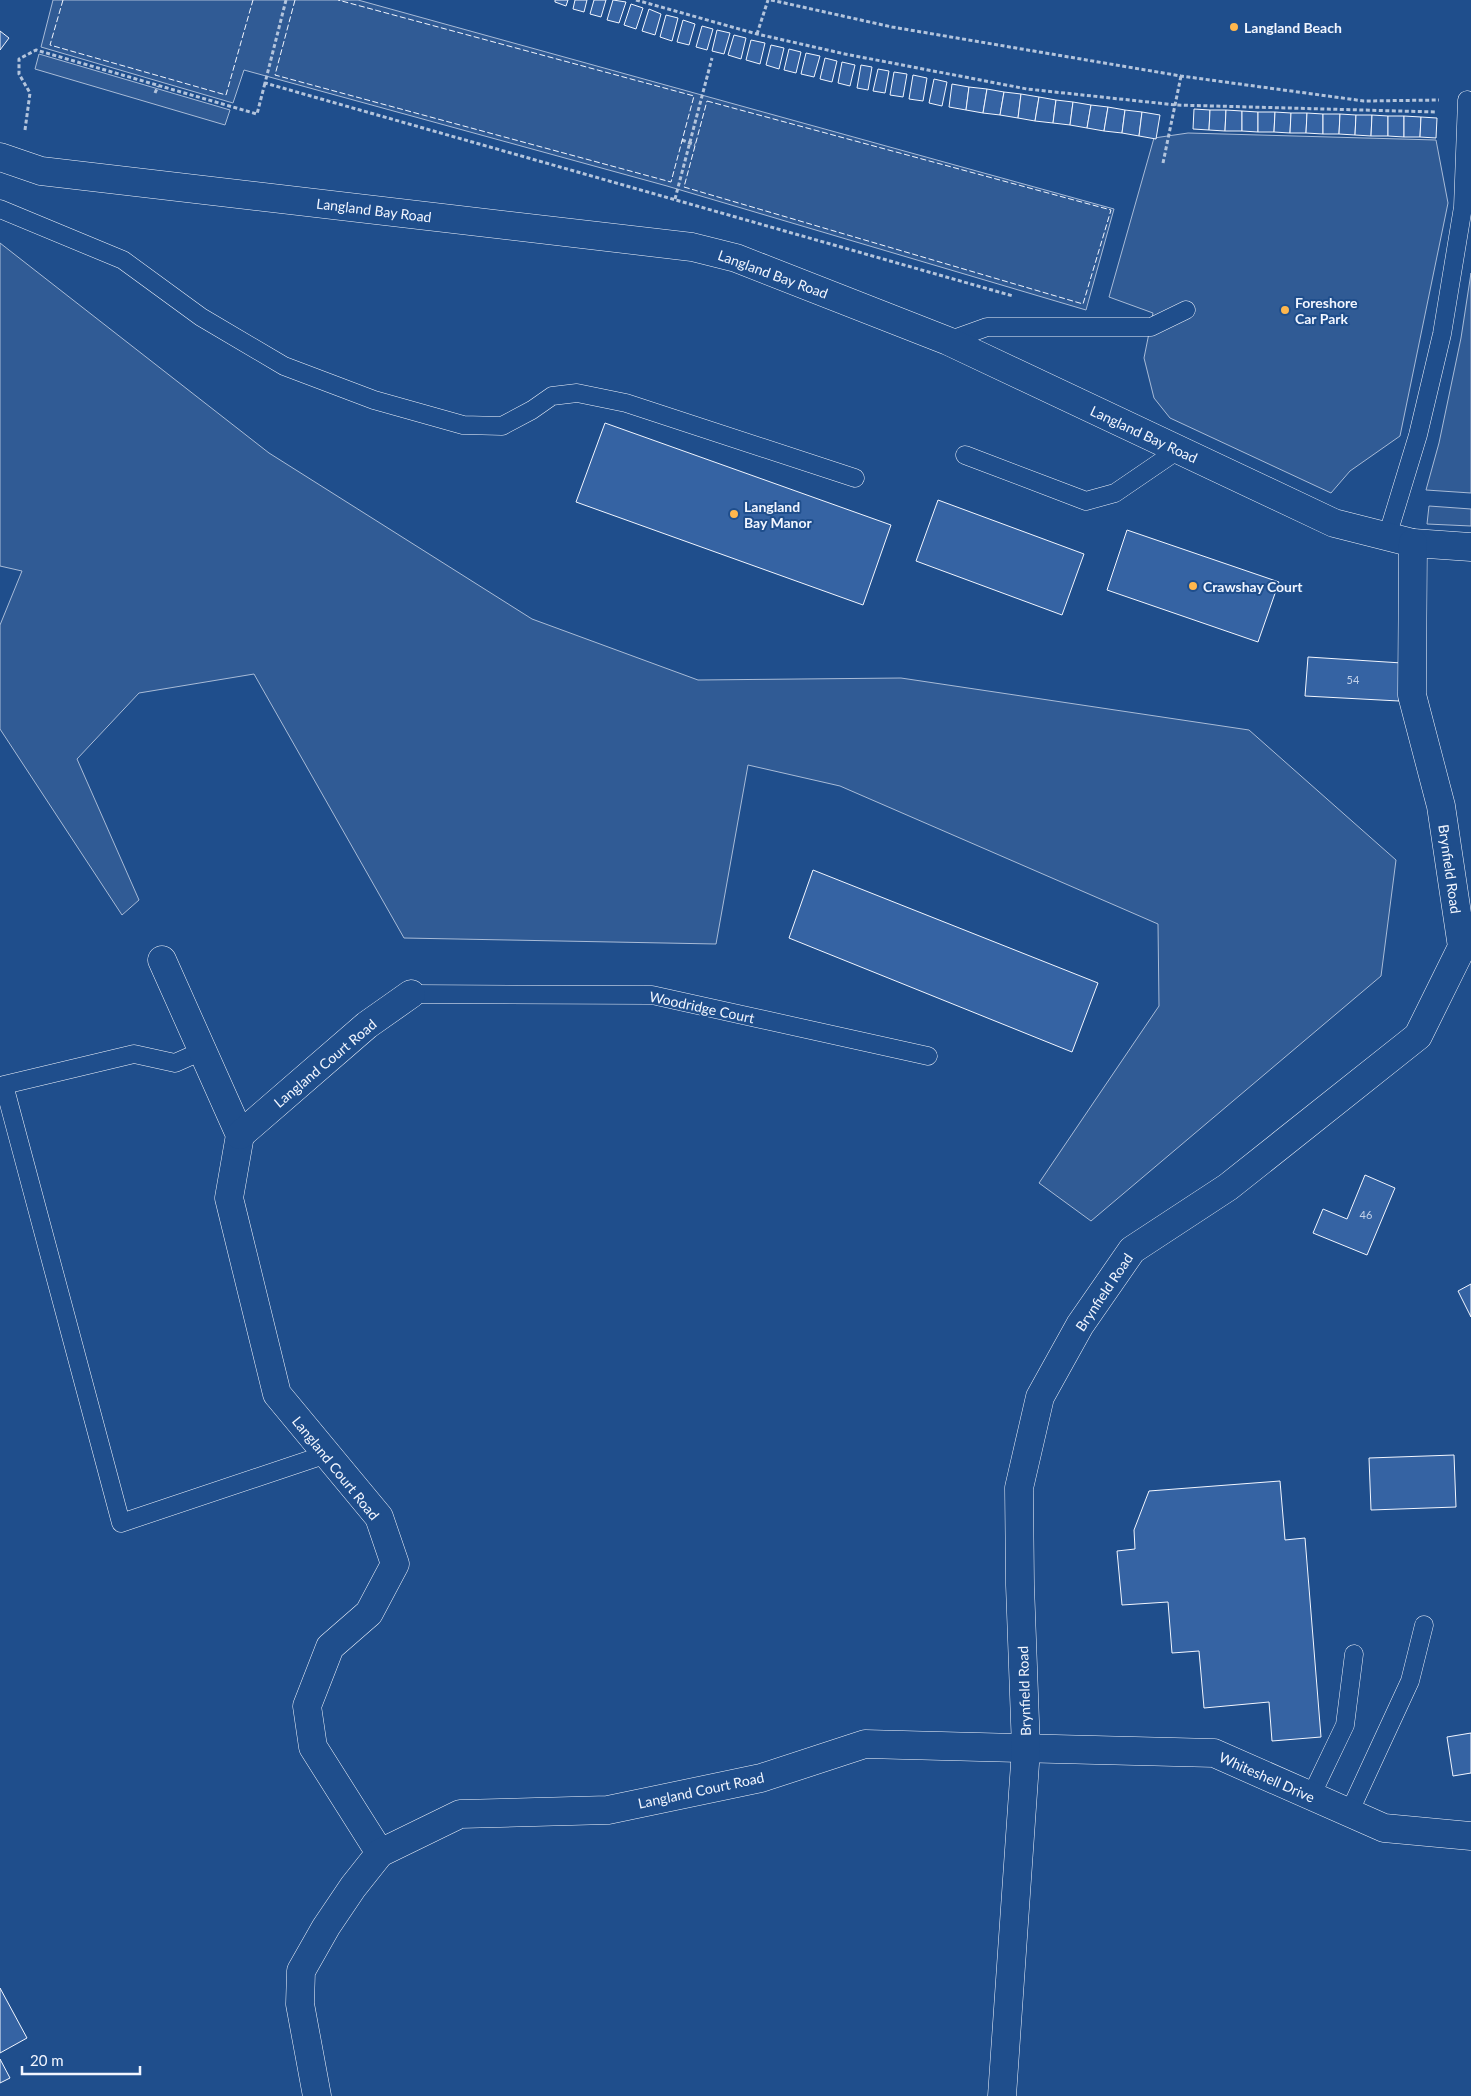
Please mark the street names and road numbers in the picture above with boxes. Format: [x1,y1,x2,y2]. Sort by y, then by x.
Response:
street label: Langland Bay Road [315,194,433,226]
street label: Langland Bay Road [716,246,830,302]
street label: Langland Bay Road [1088,402,1200,466]
street label: Brynfield Road [1435,823,1465,915]
street label: Woodridge Court [648,988,756,1026]
street label: Langland Court Road [270,1015,380,1111]
street label: Brynfield Road [1072,1250,1136,1334]
street label: Langland Court Road [289,1413,383,1523]
street label: Brynfield Road [1014,1646,1034,1736]
street label: Whiteshell Drive [1217,1748,1317,1806]
street label: Langland Court Road [636,1768,766,1812]

